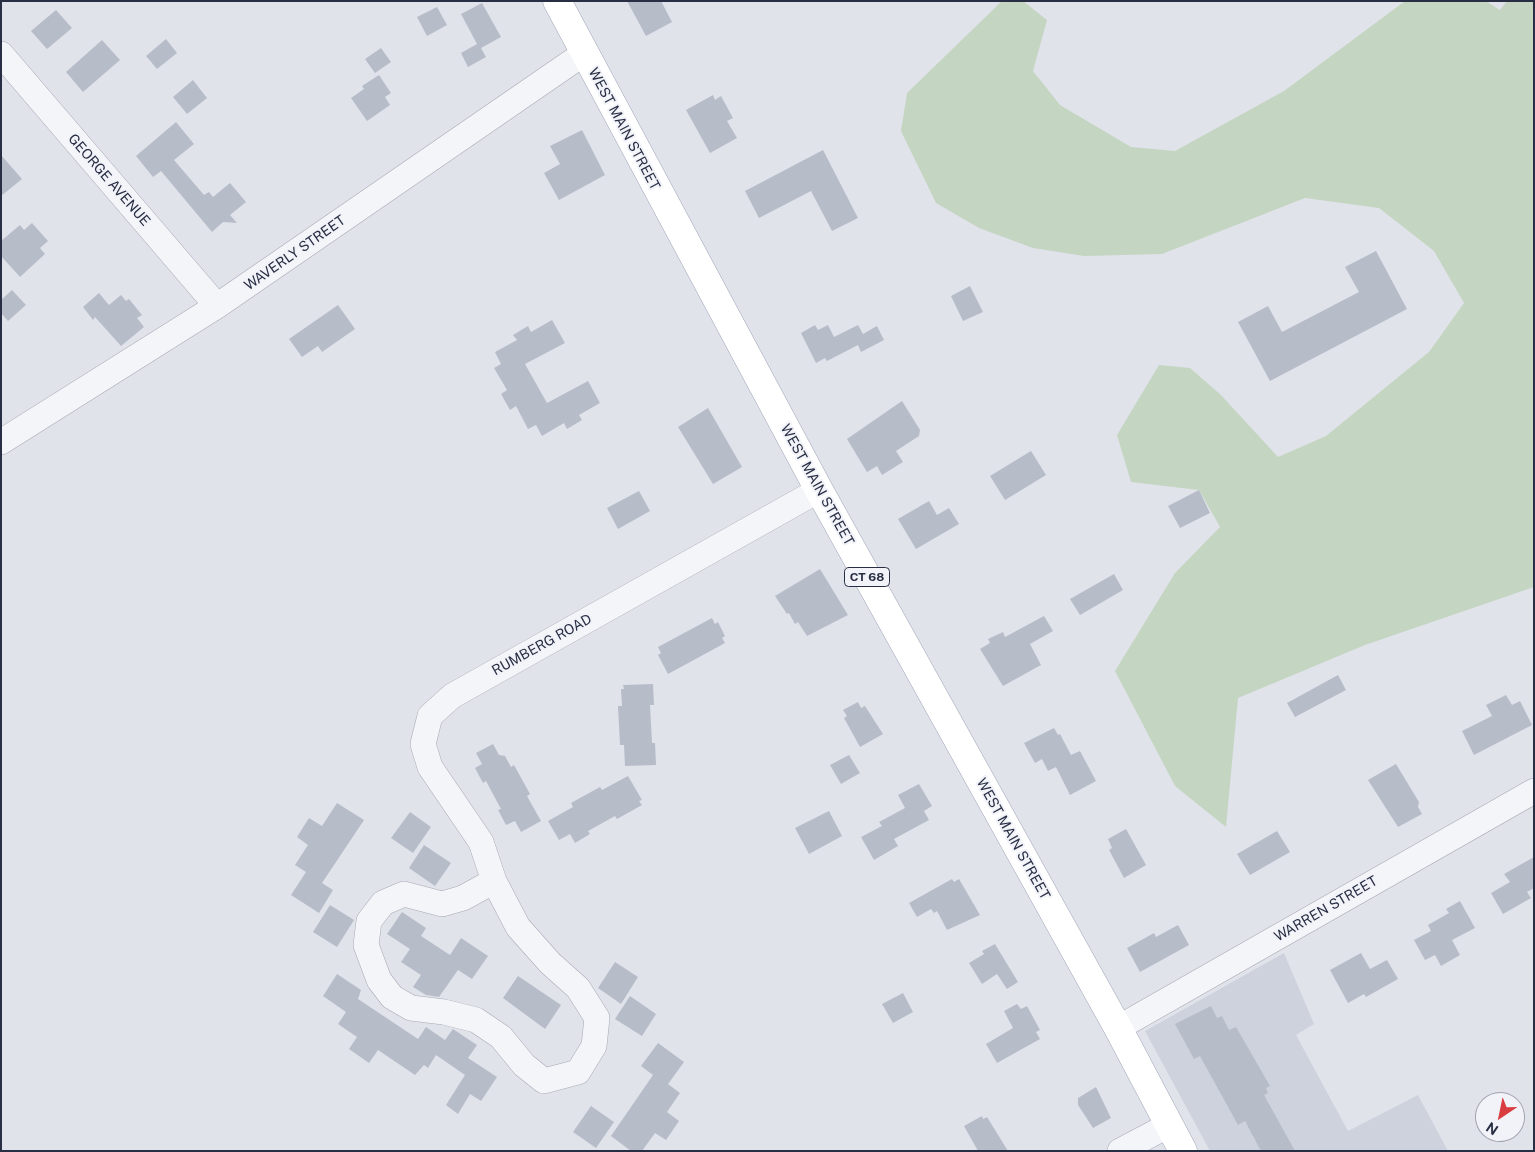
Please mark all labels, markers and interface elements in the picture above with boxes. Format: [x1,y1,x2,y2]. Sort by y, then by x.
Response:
street label: WEST MAIN STREET [585,65,663,193]
street label: GEORGE AVENUE [64,131,154,229]
street label: WAVERLY STREET [241,212,349,294]
street label: WEST MAIN STREET [777,421,857,549]
road number: CT 68 [844,568,890,586]
street label: RUMBERG ROAD [489,611,595,679]
street label: WEST MAIN STREET [973,775,1053,903]
street label: WARREN STREET [1271,873,1381,945]
north arrow [1475,1092,1525,1142]
text: N [1483,1119,1501,1138]

